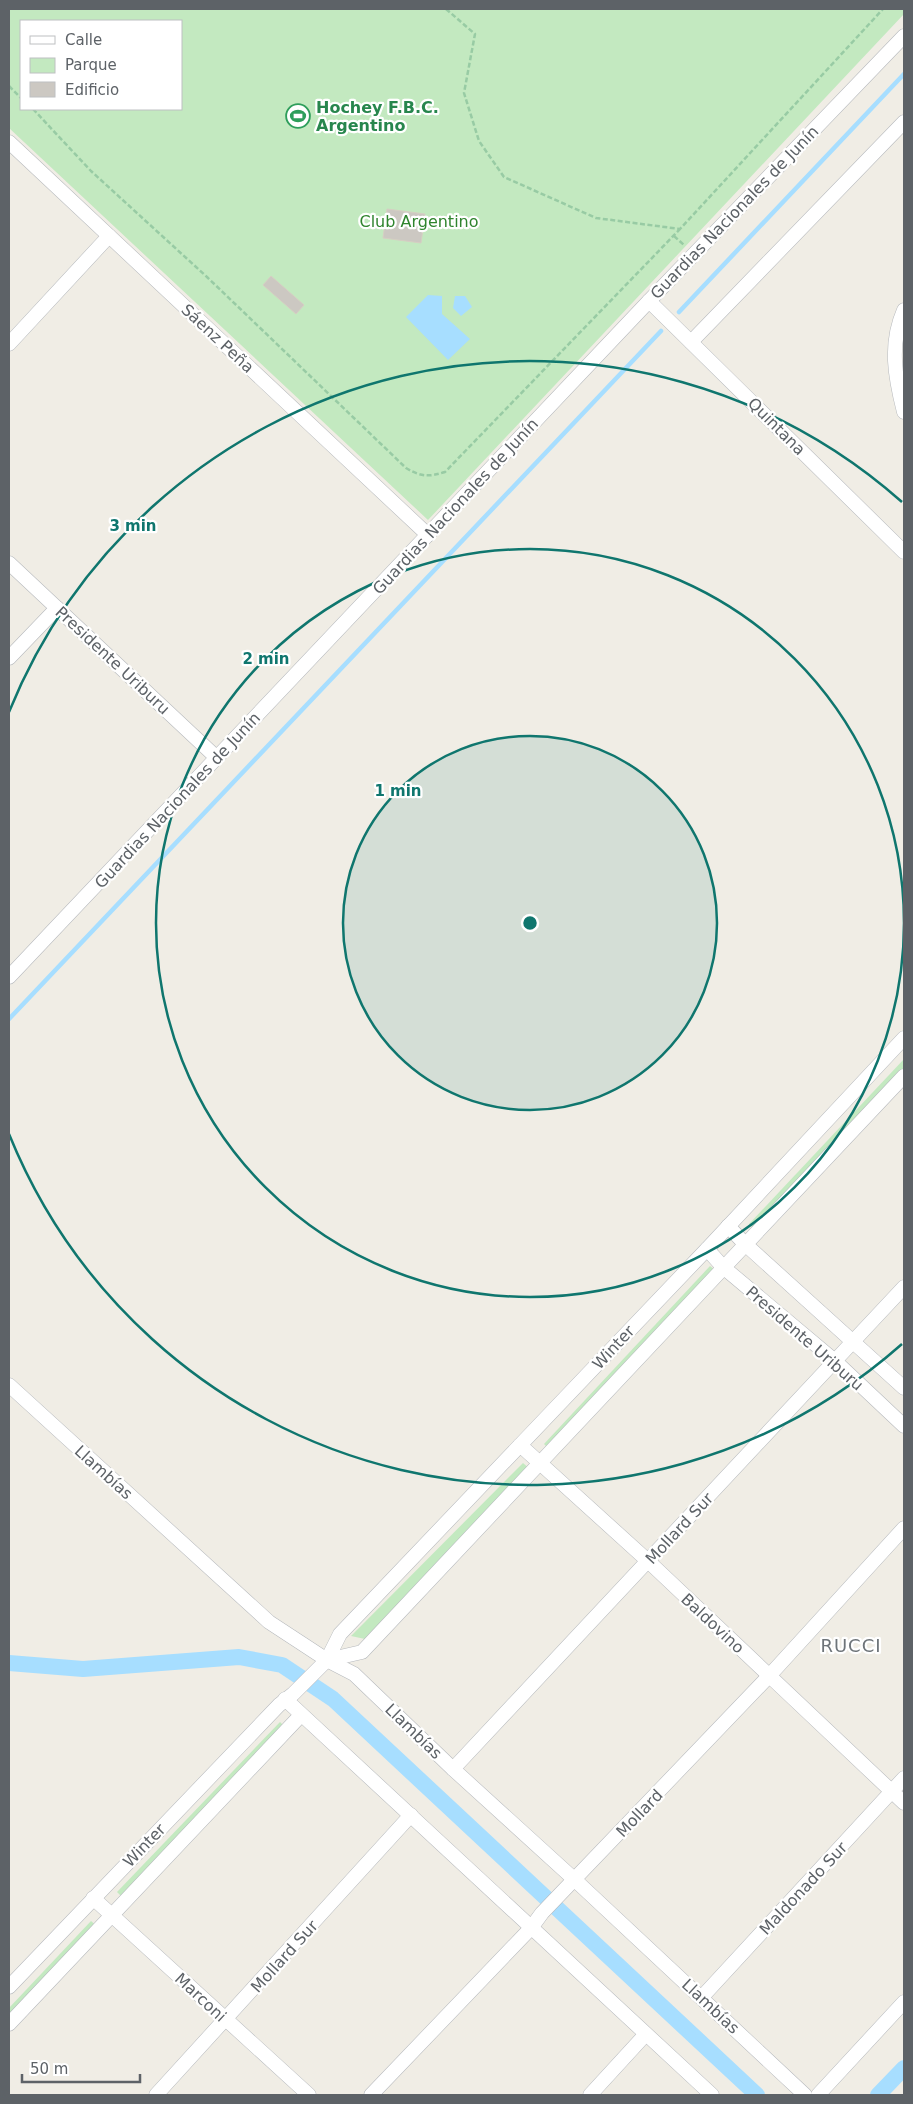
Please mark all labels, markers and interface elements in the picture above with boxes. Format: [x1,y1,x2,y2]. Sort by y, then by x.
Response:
legend [20,20,182,110]
text: Calle [65,31,102,49]
text: Parque [65,56,117,74]
text: Edificio [65,81,119,99]
place label: Hochey F.B.C. Argentino [316,98,439,135]
sports icon: Hochey F.B.C. Argentino [285,103,311,129]
street label: Guardias Nacionales de Junín [646,122,822,303]
park label: Club Argentino [359,212,479,231]
street label: Sáenz Peña [177,300,258,377]
street label: Quintana [744,394,809,459]
street label: Guardias Nacionales de Junín [369,414,542,598]
text: 3 min [109,517,157,535]
street label: Presidente Uriburu [52,603,174,718]
text: 2 min [242,650,290,668]
street label: Guardias Nacionales de Junín [91,708,264,892]
text: 1 min [374,782,422,800]
centre of rings [521,914,539,932]
street label: Presidente Uriburu [742,1282,867,1395]
street label: Winter [588,1321,639,1373]
street label: Llambías [71,1441,137,1503]
street label: Mollard Sur [641,1488,718,1568]
street label: Baldovino [677,1589,748,1657]
district label: RUCCI [820,1635,882,1656]
street label: Llambías [381,1700,446,1763]
street label: Mollard [612,1786,667,1841]
street label: Winter [119,1819,170,1871]
street label: Maldonado Sur [756,1838,851,1939]
street label: Mollard Sur [247,1916,322,1996]
street label: Marconi [171,1969,230,2026]
street label: Llambías [678,1975,743,2038]
scale bar [22,2052,140,2084]
text: 50 m [30,2060,68,2078]

